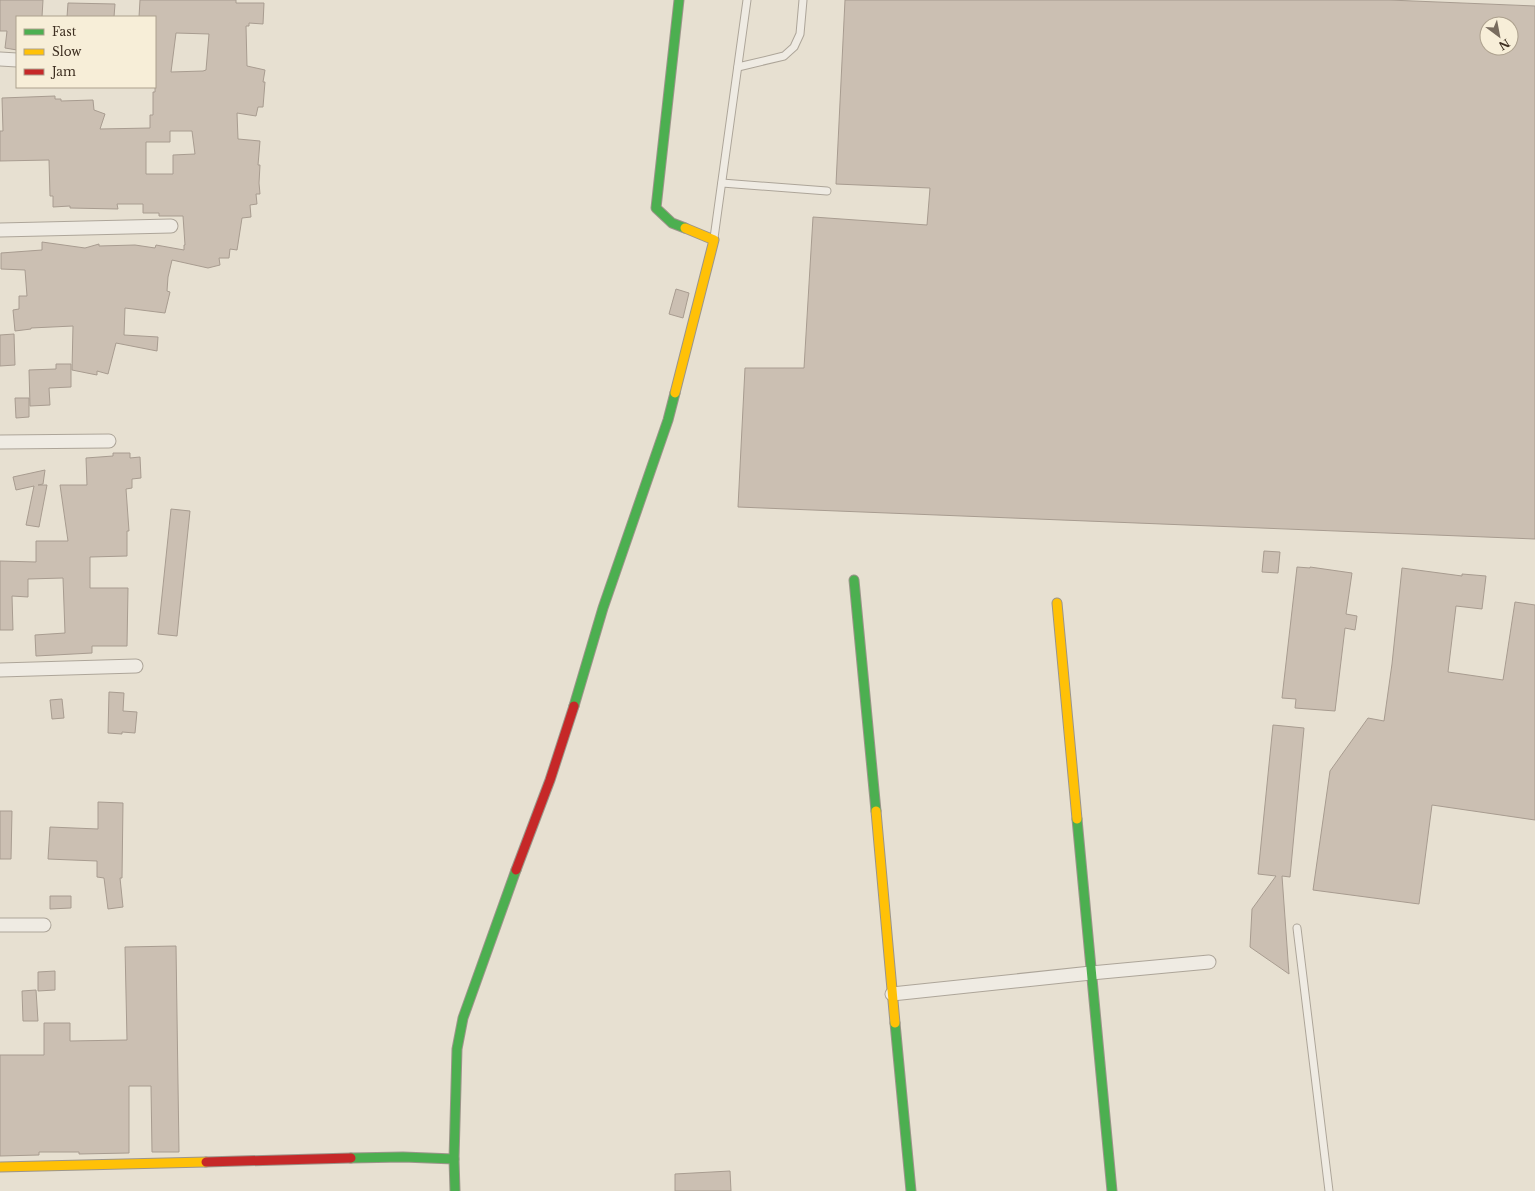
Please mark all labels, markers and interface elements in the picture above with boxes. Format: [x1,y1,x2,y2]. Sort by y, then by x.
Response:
legend [16,16,156,88]
north arrow [1479,16,1519,56]
text: Fast [52,24,77,39]
text: N [1496,36,1512,54]
text: Slow [52,44,82,59]
text: Jam [50,64,76,79]

